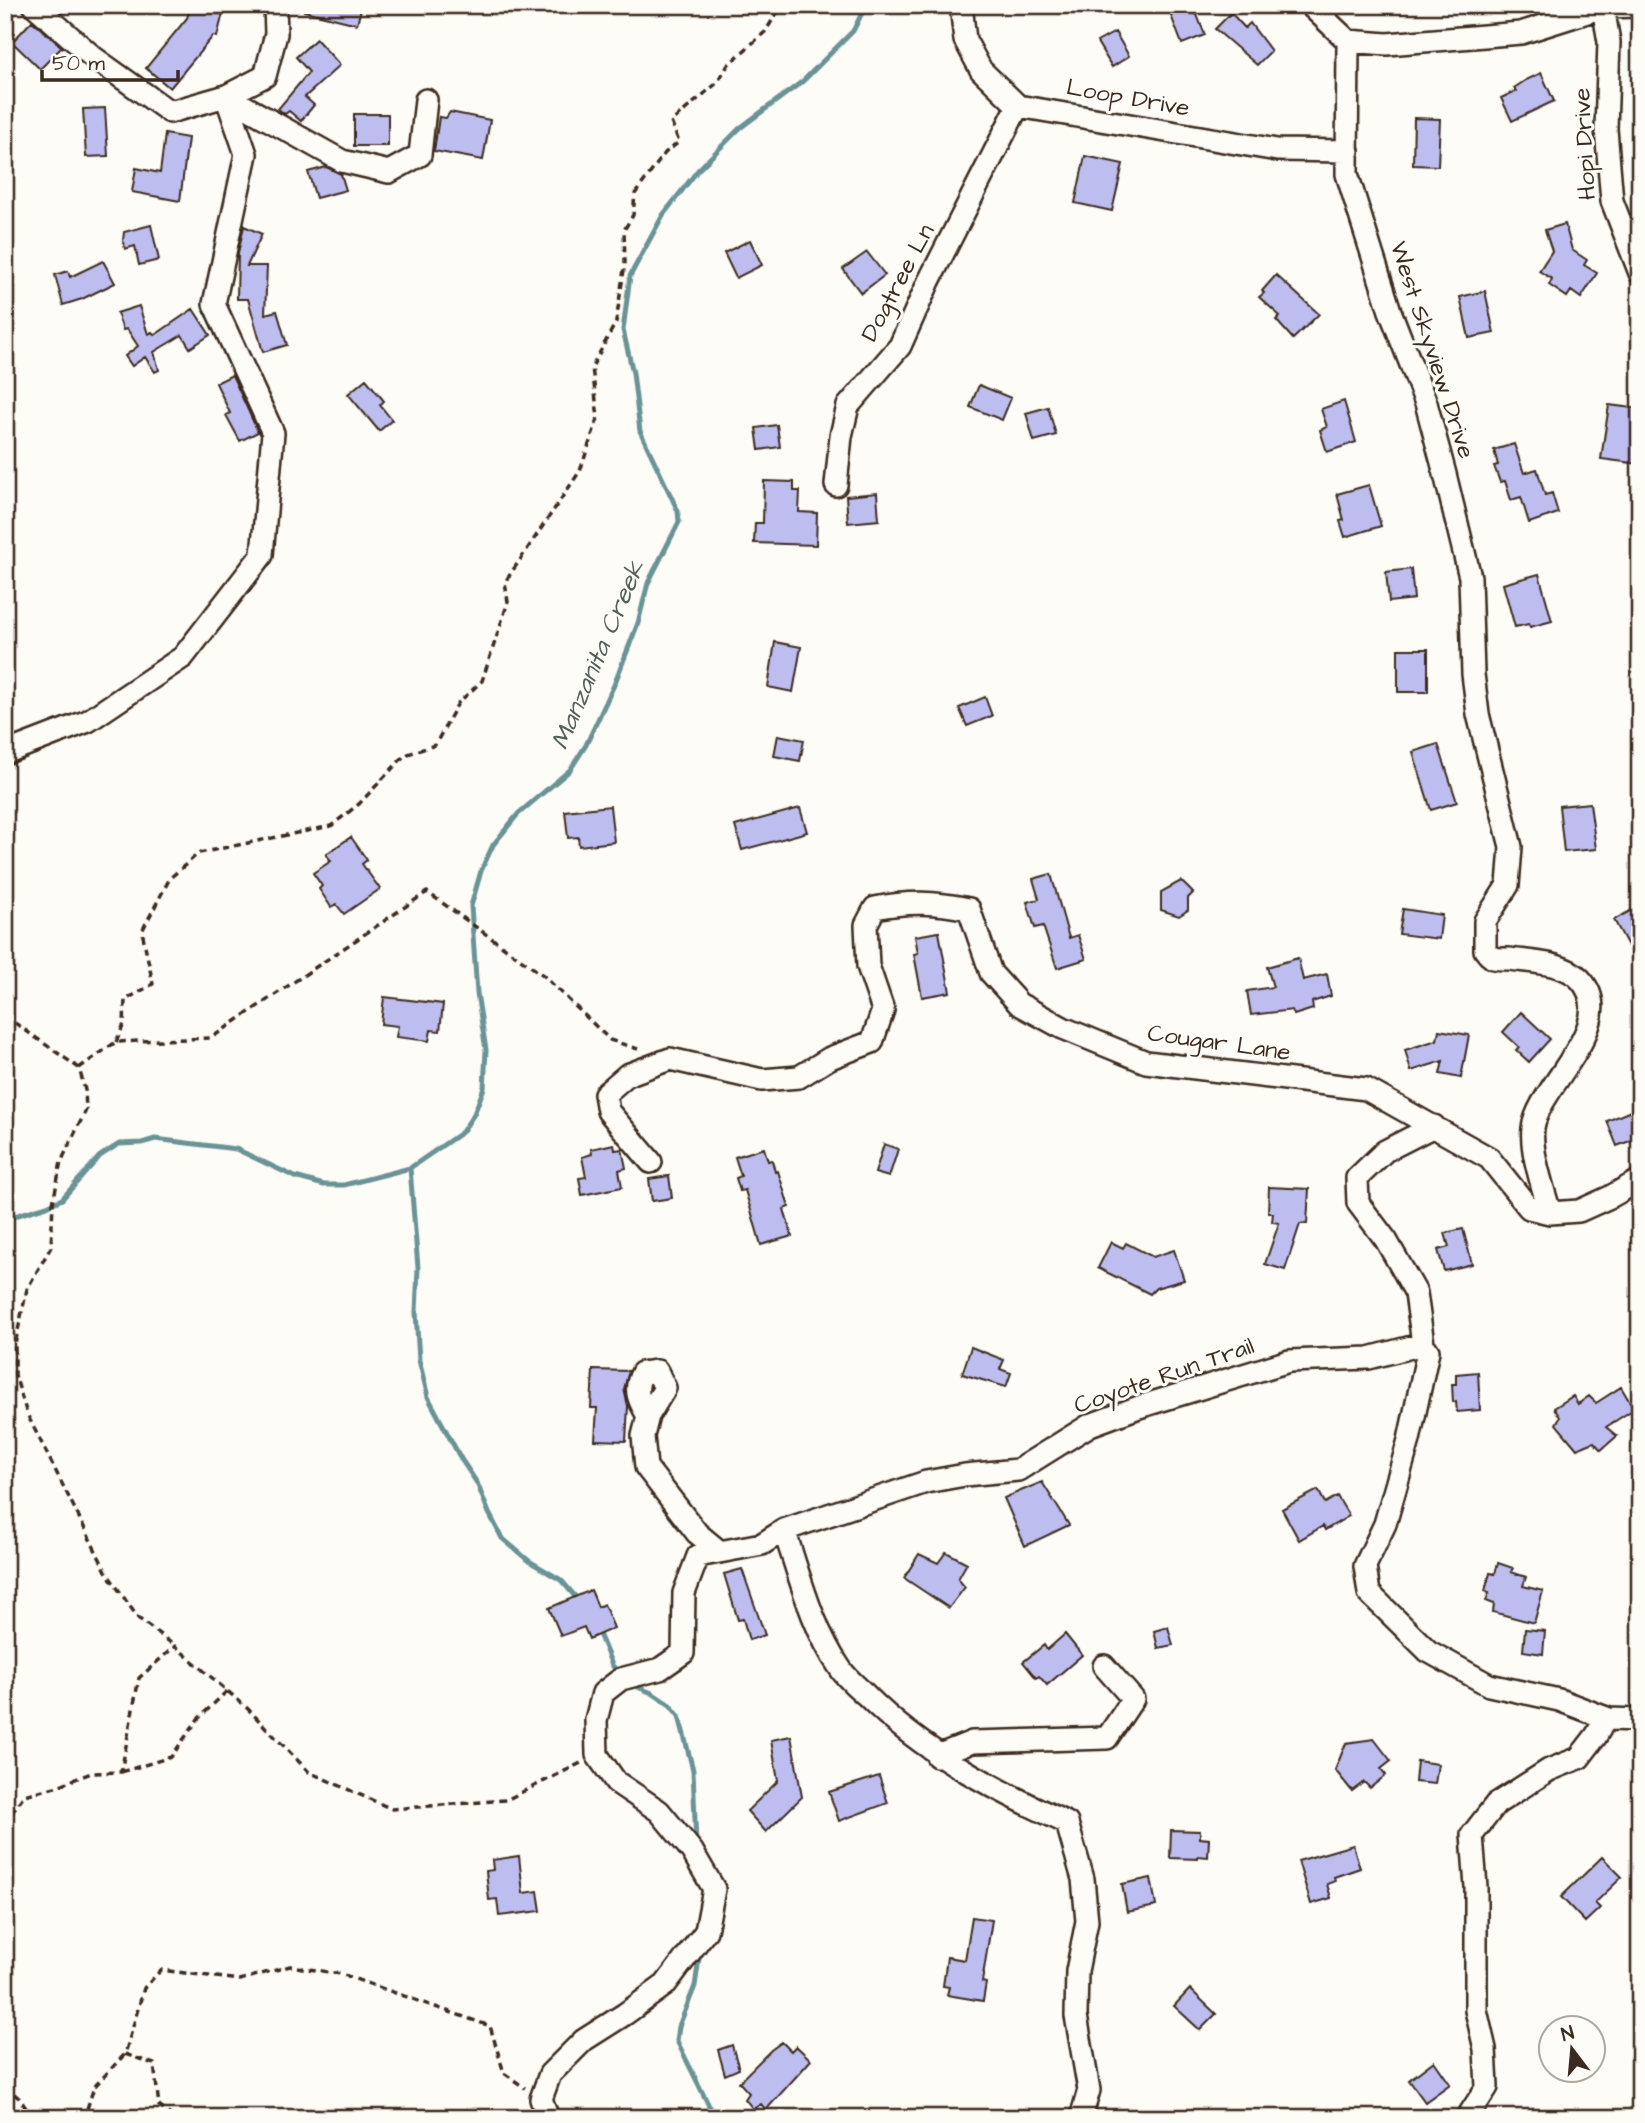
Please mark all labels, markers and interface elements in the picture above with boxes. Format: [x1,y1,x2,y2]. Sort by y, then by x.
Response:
scale bar [42,38,178,82]
text: 50 m [52,49,106,78]
street label: Loop Drive [1064,70,1192,126]
street label: Hopi Drive [1565,87,1605,201]
street label: Dogtree Ln [853,218,944,348]
street label: West Skyview Drive [1380,237,1483,463]
water label: Manzanita Creek [542,554,654,755]
street label: Cougar Lane [1145,1016,1293,1071]
street label: Coyote Run Trail [1069,1329,1259,1424]
north arrow [1536,2014,1606,2084]
text: N [1558,2019,1577,2049]

